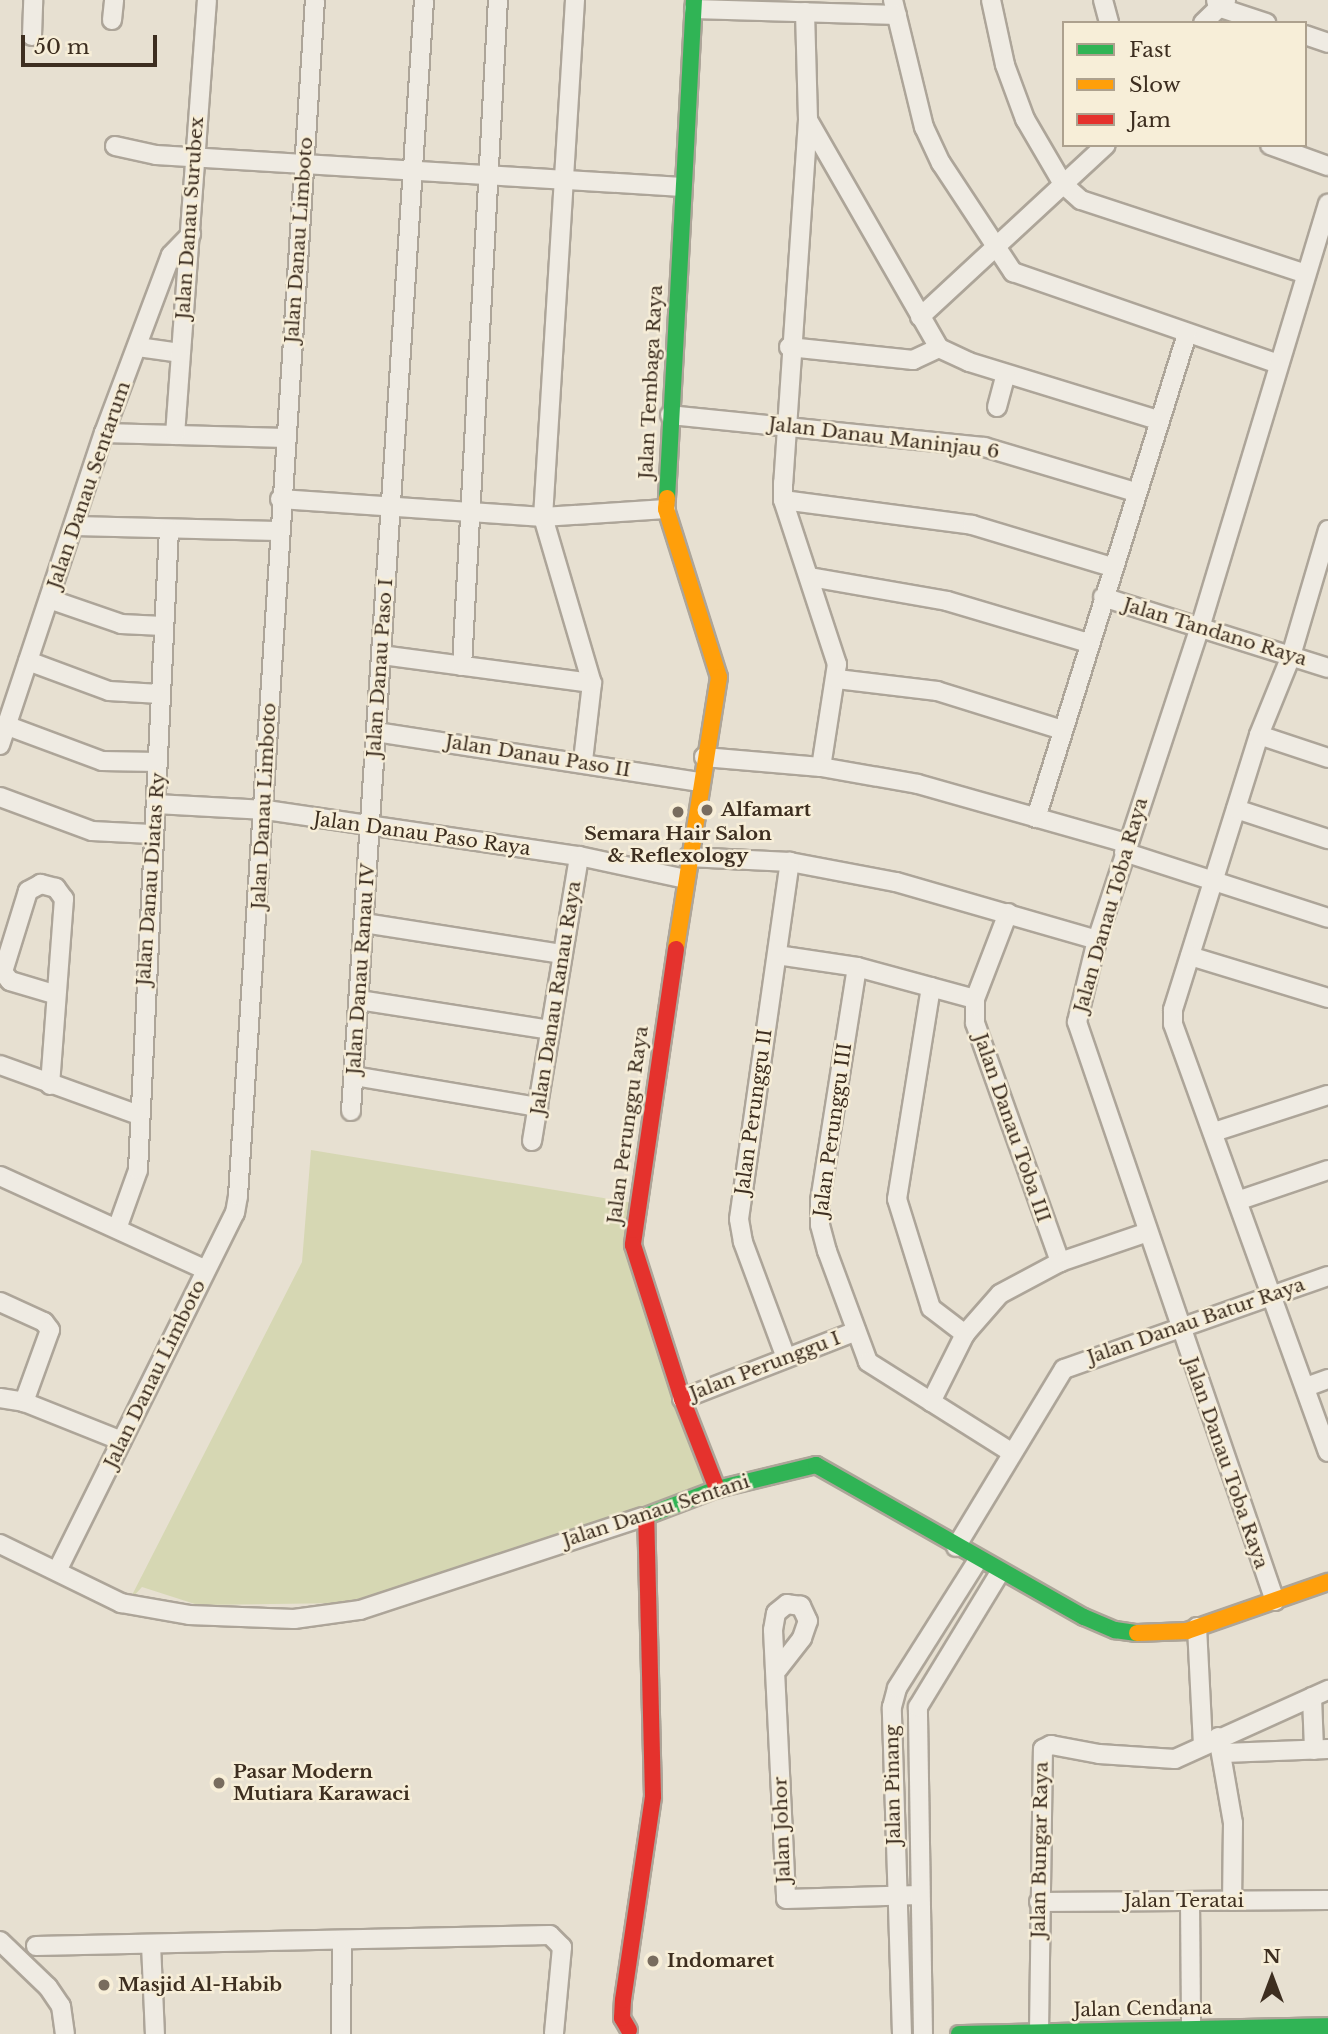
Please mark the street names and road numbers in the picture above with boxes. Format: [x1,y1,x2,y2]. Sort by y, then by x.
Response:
street label: Jalan Danau Surubex [172,116,208,320]
street label: Jalan Danau Limboto [280,136,318,344]
street label: Jalan Tembaga Raya [635,284,667,480]
street label: Jalan Danau Sentarum [43,378,135,592]
street label: Jalan Danau Maninjau 6 [767,413,1001,463]
street label: Jalan Danau Paso I [362,578,398,758]
street label: Jalan Tandano Raya [1120,593,1310,671]
street label: Jalan Danau Limboto [247,702,281,910]
street label: Jalan Danau Paso II [444,730,632,782]
street label: Jalan Danau Diatas Ry [132,772,170,986]
street label: Jalan Danau Toba Raya [1069,795,1153,1015]
street label: Jalan Danau Paso Raya [312,807,532,861]
street label: Jalan Danau Ranau IV [342,863,380,1075]
street label: Jalan Danau Ranau Raya [526,879,586,1117]
street label: Jalan Perunggu Raya [603,1025,653,1225]
street label: Jalan Perunggu II [731,1027,777,1197]
street label: Jalan Danau Toba III [969,1030,1055,1226]
street label: Jalan Perunggu III [809,1042,857,1218]
street label: Jalan Danau Batur Raya [1084,1273,1308,1369]
street label: Jalan Danau Limboto [99,1276,211,1472]
street label: Jalan Perunggu I [686,1327,844,1405]
street label: Jalan Danau Toba Raya [1179,1354,1273,1572]
street label: Jalan Danau Sentani [560,1470,752,1552]
street label: Jalan Pinang [881,1725,905,1845]
street label: Jalan Bungar Raya [1027,1761,1053,1939]
street label: Jalan Johor [769,1776,795,1884]
street label: Jalan Teratai [1124,1890,1244,1912]
street label: Jalan Cendana [1073,1996,1213,2022]

